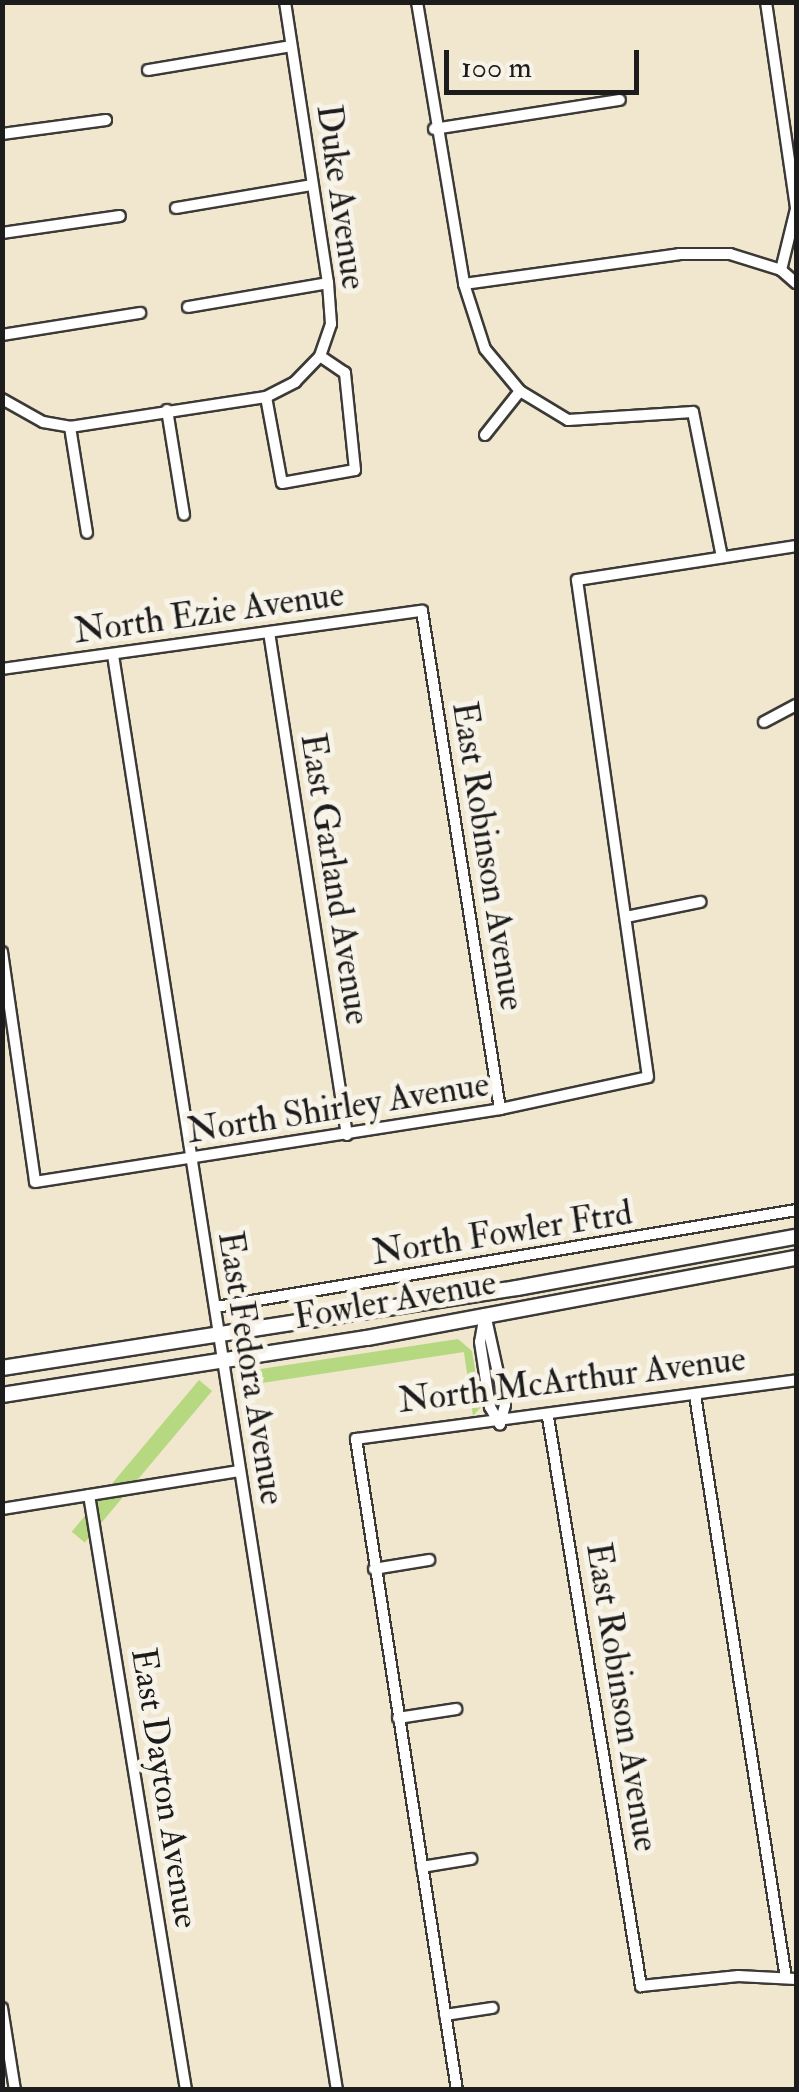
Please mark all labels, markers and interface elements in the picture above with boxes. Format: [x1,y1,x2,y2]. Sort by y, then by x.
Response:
scale bar [449,30,644,92]
text: 100 m [461,49,532,86]
street label: Duke Avenue [307,102,375,292]
street label: North Ezie Avenue [71,573,347,653]
street label: East Robinson Avenue [443,699,533,1013]
street label: East Garland Avenue [291,730,379,1028]
street label: North Shirley Avenue [184,1063,492,1153]
street label: North Fowler Ftrd [369,1192,635,1274]
street label: East Fedora Avenue [209,1228,293,1508]
street label: Fowler Avenue [291,1262,499,1338]
street label: North McArthur Avenue [396,1338,748,1422]
street label: East Robinson Avenue [577,1540,667,1854]
street label: East Dayton Avenue [122,1645,208,1931]

